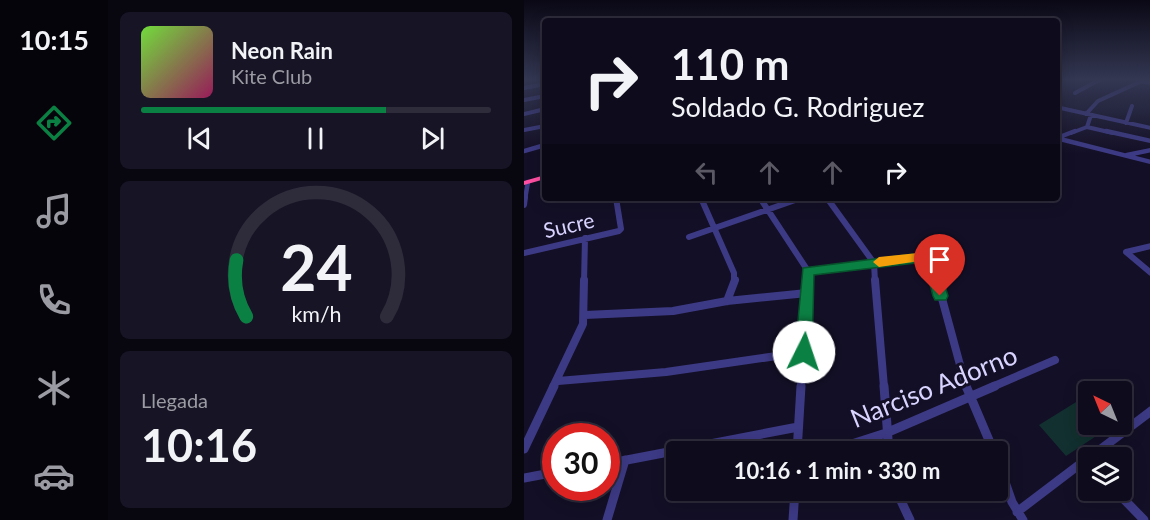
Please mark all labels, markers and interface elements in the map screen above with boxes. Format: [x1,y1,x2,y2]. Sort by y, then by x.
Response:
text: 10:15 [19,23,89,56]
text: Neon Rain [231,37,333,64]
text: 110 m [671,39,789,89]
icon: right [572,42,650,120]
text: Kite Club [231,64,312,88]
text: Soldado G. Rodriguez [671,90,924,123]
icon: directions [33,102,75,144]
icon: previous [183,122,216,155]
icon: pause [299,122,332,155]
icon: next [416,122,449,155]
icon: left [690,156,723,189]
icon: ahead [753,156,786,189]
icon: ahead [816,156,849,189]
icon: right [879,156,912,189]
icon: music [33,190,75,232]
street label: Sucre [541,207,596,242]
text: 24 [280,229,352,304]
pin [914,234,965,296]
icon: arrive [923,243,956,276]
icon: phone [33,279,75,321]
text: km/h [291,301,341,327]
position arrow [772,320,836,384]
street label: Narciso Adorno [846,338,1022,434]
icon: climate [33,367,75,409]
north arrow [1078,381,1132,435]
map controls [1078,381,1132,501]
text: Llegada [141,388,208,412]
text: 10:16 [141,418,257,472]
speed limit sign: 30 [542,423,620,501]
button: layers [1078,447,1132,501]
icon: car [33,455,75,497]
text: 10:16 · 1 min · 330 m [734,457,940,484]

